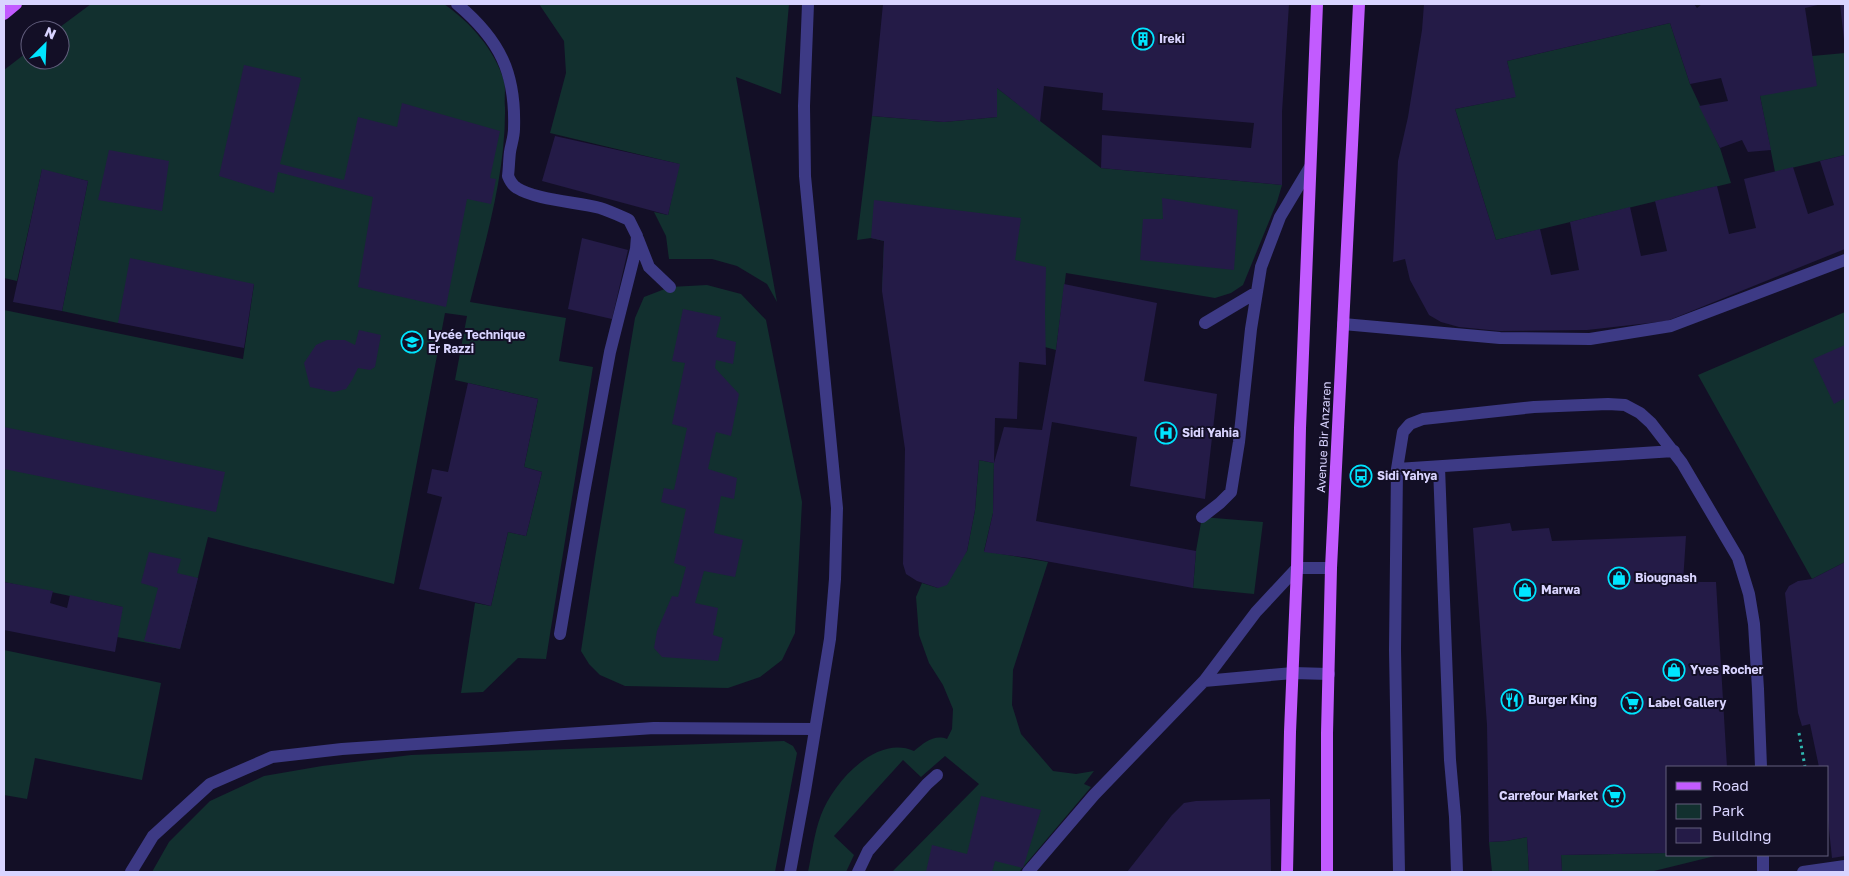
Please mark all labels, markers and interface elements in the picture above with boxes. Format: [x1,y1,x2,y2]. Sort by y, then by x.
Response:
north arrow [20,20,70,70]
text: N [42,23,59,43]
building icon: Ireki [1131,27,1155,51]
place label: Ireki [1159,31,1185,46]
place label: Lycée Technique Er Razzi [428,327,525,356]
school or university icon: Lycée Technique Er Razzi [400,330,424,354]
street label: Avenue Bir Anzaren [1313,381,1334,493]
hospital icon: Sidi Yahia [1154,421,1178,445]
place label: Sidi Yahia [1182,425,1239,440]
bus stop icon: Sidi Yahya [1349,464,1373,488]
place label: Sidi Yahya [1377,468,1437,483]
shop icon: Biougnash [1607,566,1631,590]
place label: Biougnash [1635,570,1697,585]
shop icon: Marwa [1513,578,1537,602]
place label: Marwa [1541,582,1580,597]
shop icon: Yves Rocher [1662,658,1686,682]
place label: Yves Rocher [1690,662,1764,677]
restaurant icon: Burger King [1500,688,1524,712]
supermarket icon: Label Gallery [1620,691,1644,715]
place label: Burger King [1528,692,1597,707]
place label: Label Gallery [1648,695,1727,710]
legend [1666,766,1829,856]
text: Road [1712,776,1749,794]
supermarket icon: Carrefour Market [1602,784,1626,808]
place label: Carrefour Market [1499,788,1598,803]
text: Park [1712,801,1745,819]
text: Building [1712,826,1772,844]

